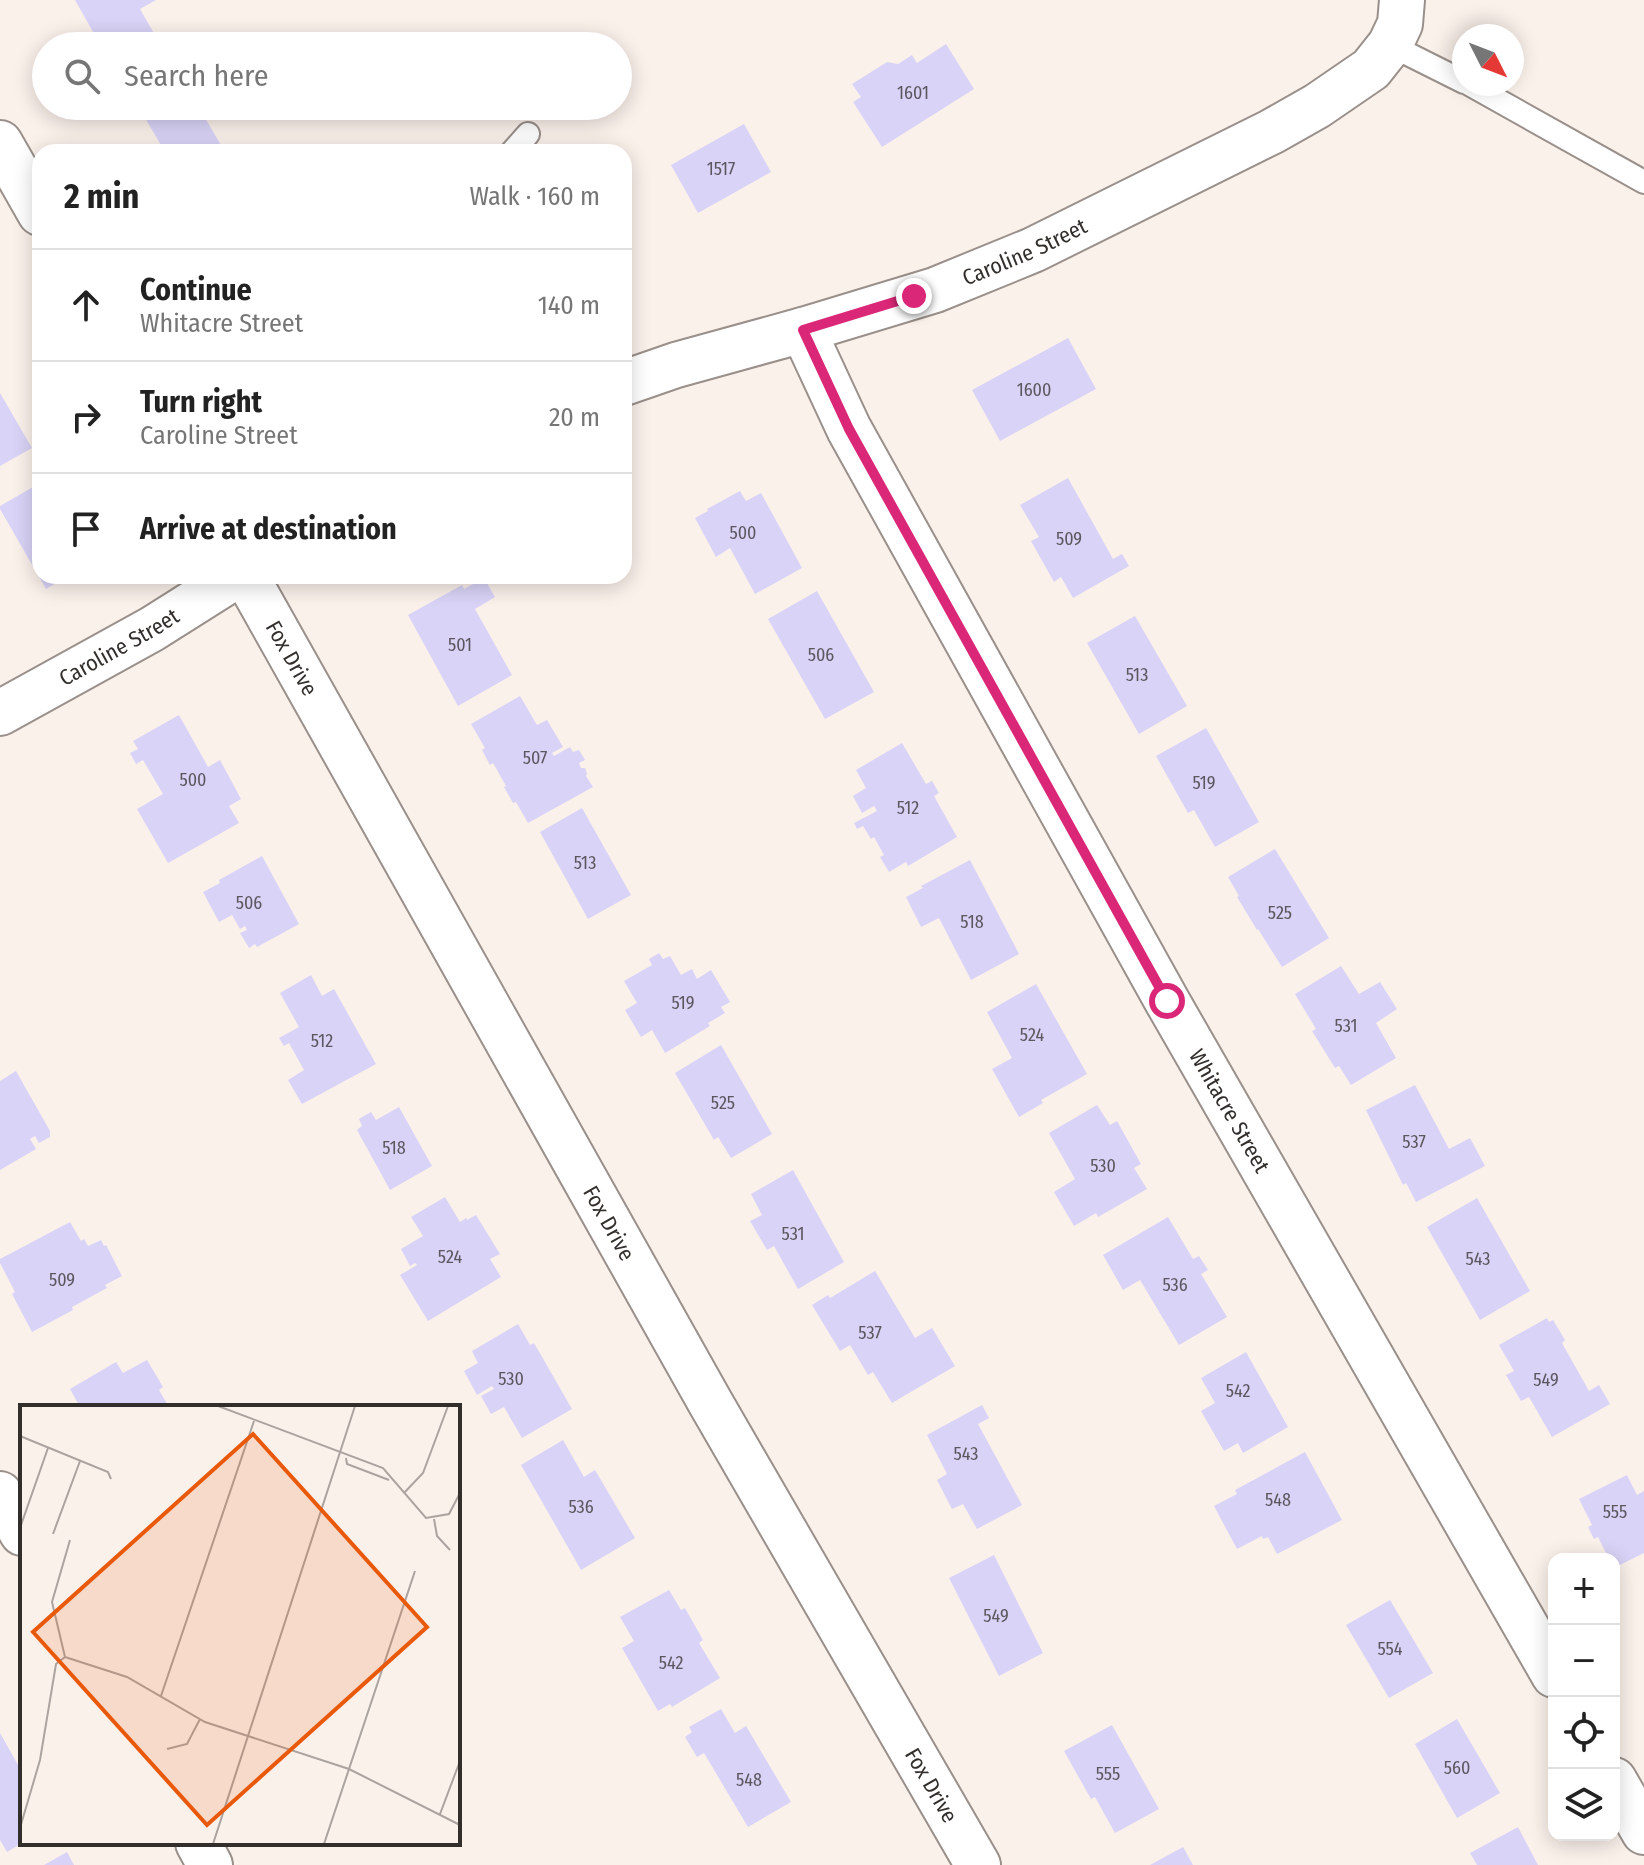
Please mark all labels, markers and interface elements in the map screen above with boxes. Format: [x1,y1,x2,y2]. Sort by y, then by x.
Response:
north arrow [1452,24,1524,96]
search box [32,32,632,120]
icon: search [60,54,104,98]
text: Search here [124,58,269,94]
house number: 1601 [897,82,929,104]
house number: 1517 [707,158,735,180]
text: 2 min [64,176,139,217]
text: Walk · 160 m [469,181,600,212]
street label: Caroline Street [958,212,1092,291]
text: Continue [140,272,252,308]
route end [896,278,932,314]
icon: ahead [64,283,108,327]
text: 140 m [538,290,600,321]
text: Whitacre Street [140,308,303,339]
house number: 1600 [1017,379,1051,401]
text: Turn right [140,384,262,420]
icon: right [64,395,108,439]
text: 20 m [549,402,600,433]
text: Caroline Street [140,420,298,451]
icon: arrive [64,507,108,551]
text: Arrive at destination [140,511,397,547]
house number: 500 [729,522,757,544]
house number: 509 [1056,528,1082,550]
street label: Caroline Street [54,602,185,692]
street label: Fox Drive [260,616,323,700]
house number: 501 [448,634,472,656]
house number: 506 [808,644,834,666]
house number: 513 [1126,664,1148,686]
house number: 507 [523,747,547,769]
house number: 500 [179,769,207,791]
house number: 519 [1192,772,1216,794]
house number: 512 [897,797,919,819]
house number: 513 [574,852,596,874]
house number: 506 [236,892,262,914]
house number: 525 [1268,902,1292,924]
house number: 518 [960,911,984,933]
route start [1149,983,1185,1019]
house number: 519 [671,992,695,1014]
house number: 531 [1335,1015,1357,1037]
house number: 524 [1020,1024,1044,1046]
house number: 512 [311,1030,333,1052]
street label: Whitacre Street [1183,1044,1276,1178]
house number: 525 [711,1092,735,1114]
house number: 537 [1402,1131,1426,1153]
house number: 518 [382,1137,406,1159]
house number: 530 [1090,1155,1116,1177]
street label: Fox Drive [577,1181,641,1265]
house number: 531 [782,1223,804,1245]
house number: 524 [438,1246,462,1268]
house number: 543 [1466,1248,1490,1270]
house number: 509 [49,1269,75,1291]
house number: 536 [1162,1274,1188,1296]
house number: 537 [858,1322,882,1344]
house number: 530 [498,1368,524,1390]
house number: 549 [1533,1369,1559,1391]
house number: 542 [1226,1380,1250,1402]
inset map [20,1405,460,1845]
house number: 543 [954,1443,978,1465]
house number: 548 [1265,1489,1291,1511]
house number: 536 [568,1496,594,1518]
house number: 555 [1603,1501,1627,1523]
map controls [1548,1553,1620,1841]
button: + [1548,1553,1620,1625]
house number: 549 [983,1605,1009,1627]
button: − [1548,1625,1620,1697]
house number: 554 [1377,1638,1403,1660]
house number: 542 [659,1652,683,1674]
button: locate [1548,1697,1620,1769]
street label: Fox Drive [899,1743,963,1827]
house number: 560 [1444,1757,1470,1779]
house number: 555 [1096,1763,1120,1785]
house number: 548 [736,1769,762,1791]
button: layers [1548,1769,1620,1841]

